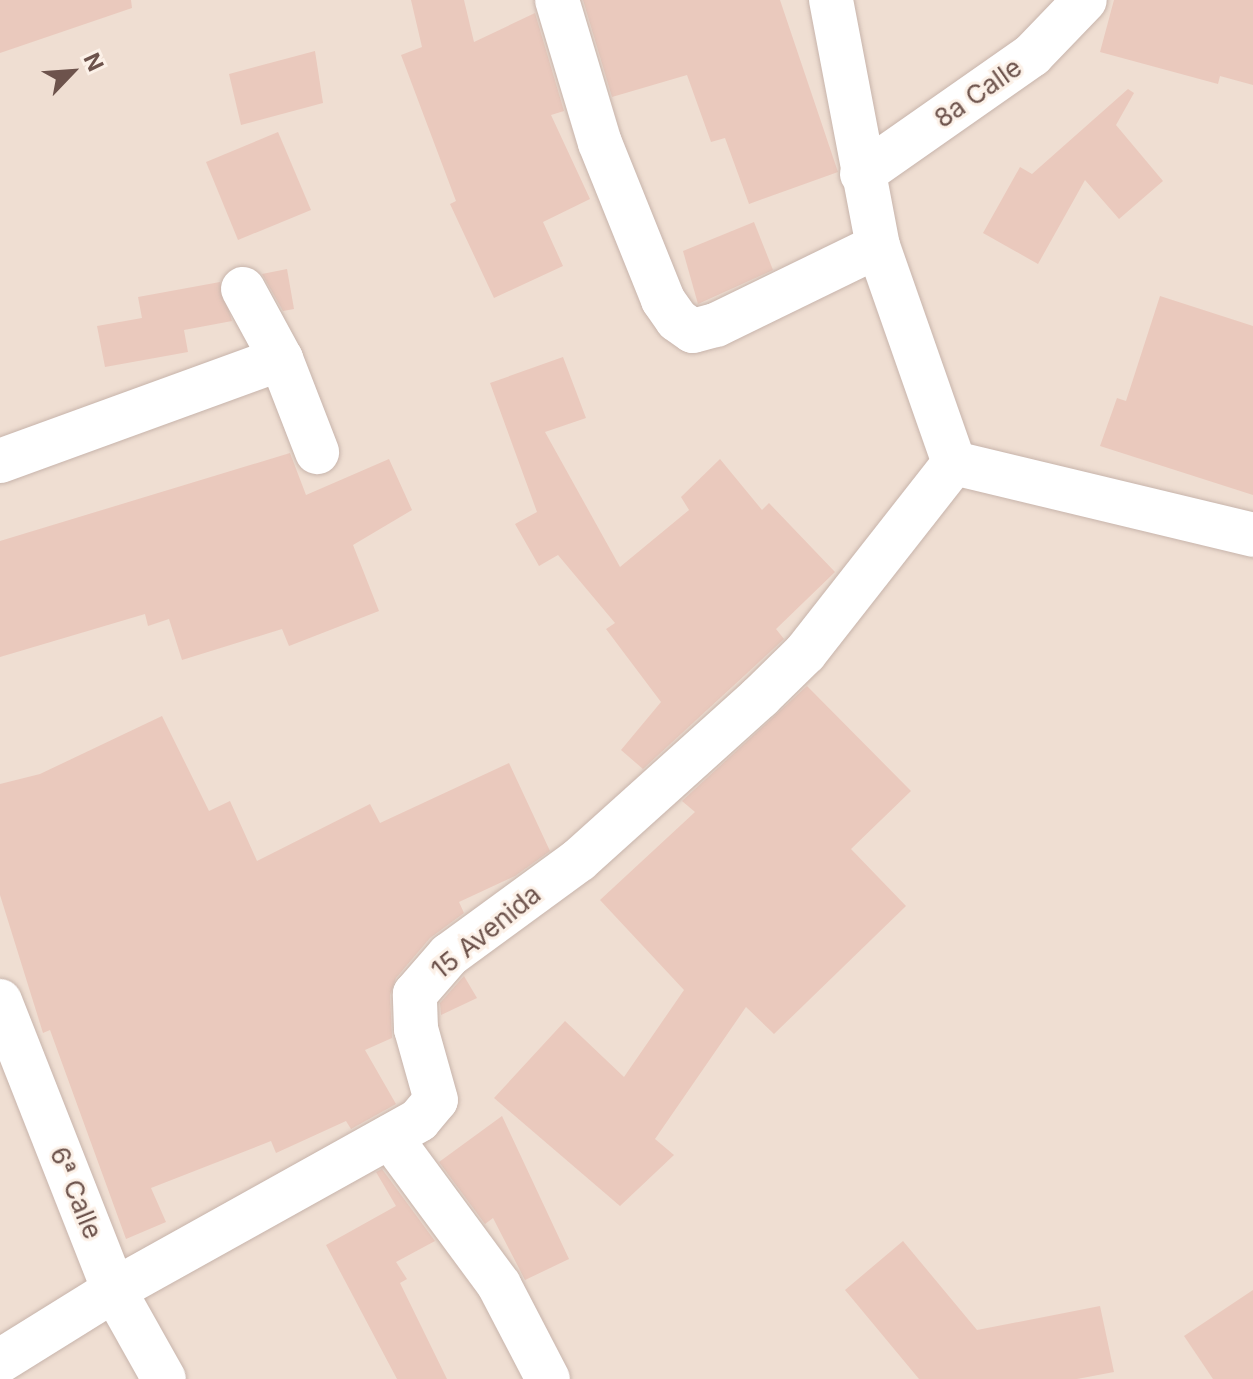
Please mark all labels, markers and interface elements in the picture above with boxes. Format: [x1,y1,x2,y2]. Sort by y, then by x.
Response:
north arrow [32,32,112,112]
text: N [78,49,109,75]
street label: 8a Calle [928,52,1028,134]
street label: 15 Avenida [425,879,547,985]
street label: 6ª Calle [43,1142,109,1244]

